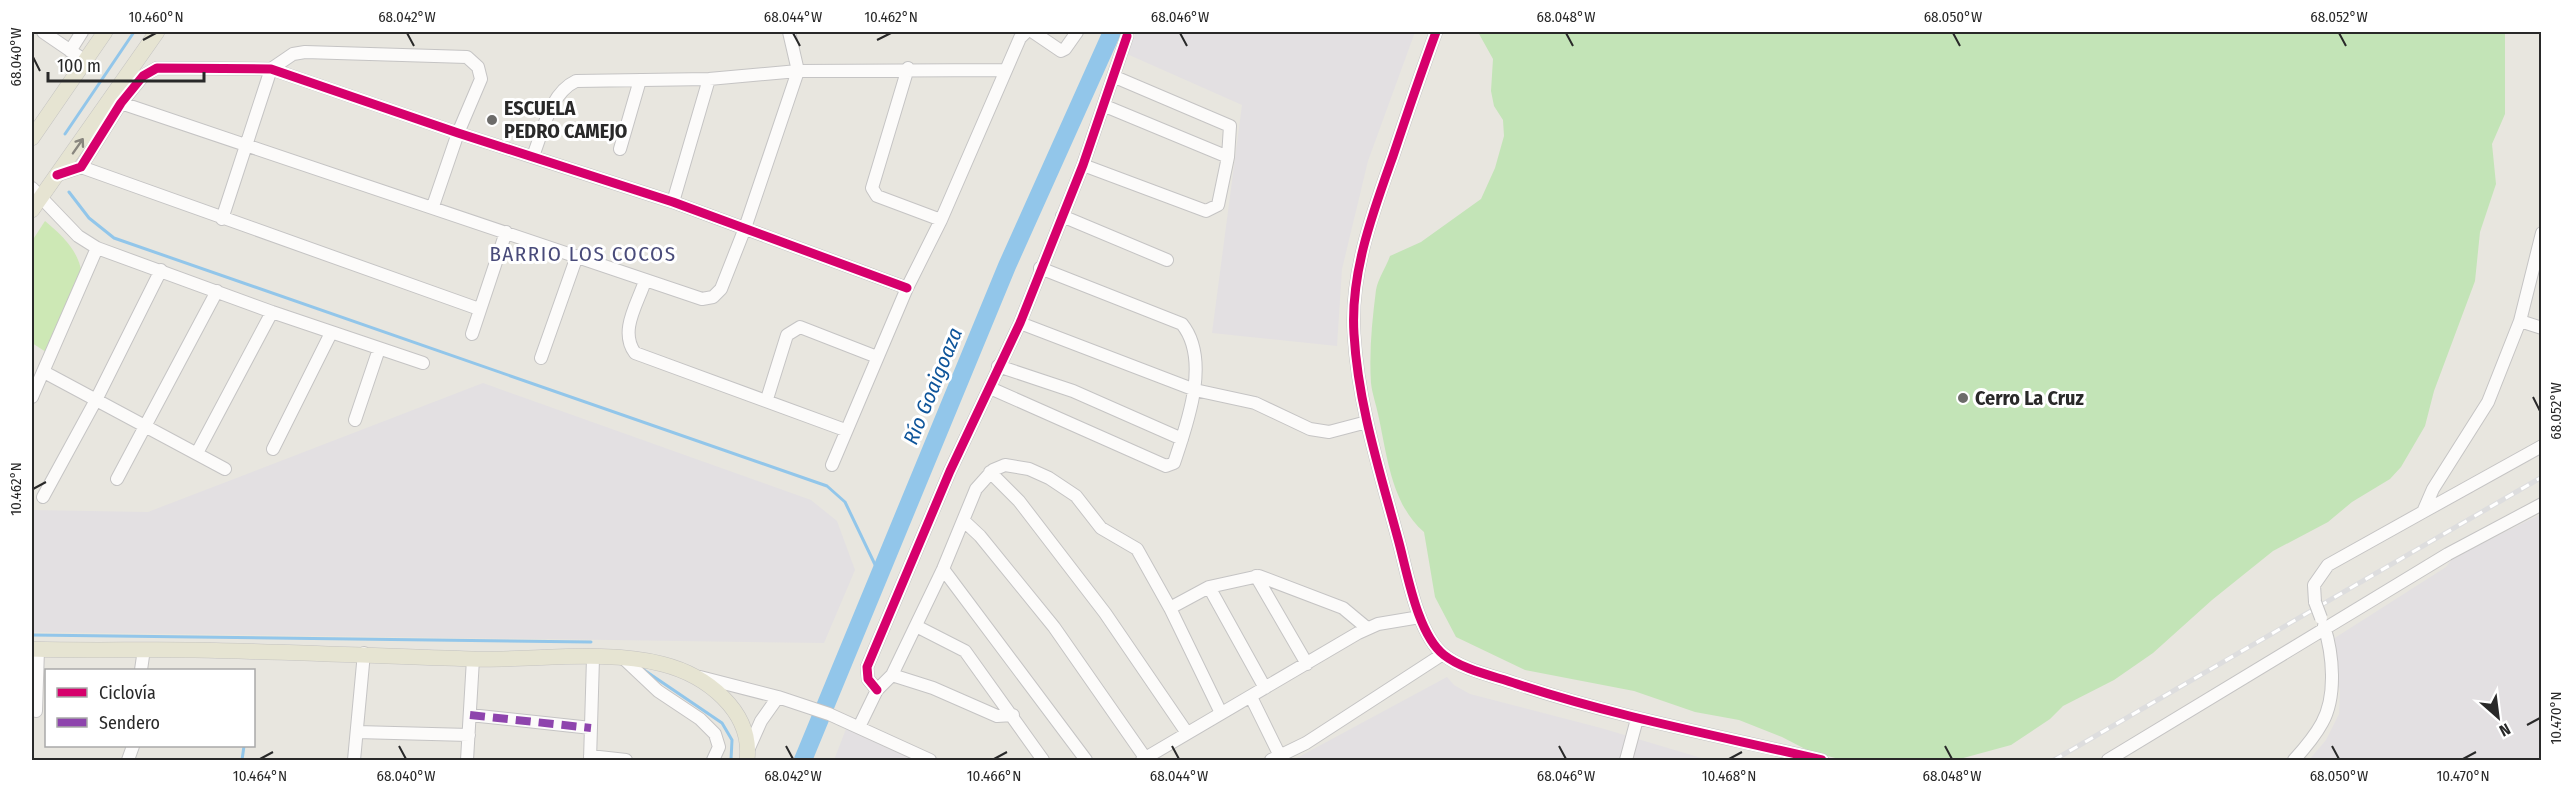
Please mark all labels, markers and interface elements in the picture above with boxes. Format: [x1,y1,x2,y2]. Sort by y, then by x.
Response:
text: 10.460°N [129,8,184,26]
text: 68.042°W [378,8,436,26]
text: 68.044°W [764,8,822,26]
text: 10.462°N [864,8,918,26]
text: 68.046°W [1151,8,1209,26]
text: 68.048°W [1537,8,1595,26]
text: 68.050°W [1924,8,1982,26]
text: 68.052°W [2310,8,2368,26]
text: 68.040°W [7,27,25,87]
scale bar [48,45,204,83]
text: 100 m [57,55,101,77]
place label: ESCUELA PEDRO CAMEJO [504,96,627,143]
marker: ESCUELA PEDRO CAMEJO [485,113,499,127]
one-way arrow [72,138,84,154]
district label: BARRIO LOS COCOS [489,241,677,267]
water label: Río Goaigoaza [898,324,968,448]
text: 68.052°W [2547,382,2565,440]
place label: Cerro La Cruz [1975,386,2084,410]
marker: Cerro La Cruz [1956,391,1970,405]
text: 10.462°N [7,462,25,516]
legend [45,669,255,747]
text: Ciclovía [99,682,156,704]
north arrow [2468,687,2528,747]
text: 10.470°N [2547,691,2565,745]
text: Sendero [99,712,160,734]
text: N [2496,719,2514,740]
text: 10.464°N [233,767,287,785]
text: 68.040°W [376,767,436,785]
text: 68.042°W [764,767,822,785]
text: 10.466°N [967,767,1021,785]
text: 68.044°W [1150,767,1208,785]
text: 68.046°W [1537,767,1595,785]
text: 10.468°N [1702,767,1756,785]
text: 68.048°W [1923,767,1981,785]
text: 68.050°W [2310,767,2368,785]
text: 10.470°N [2436,767,2490,785]

